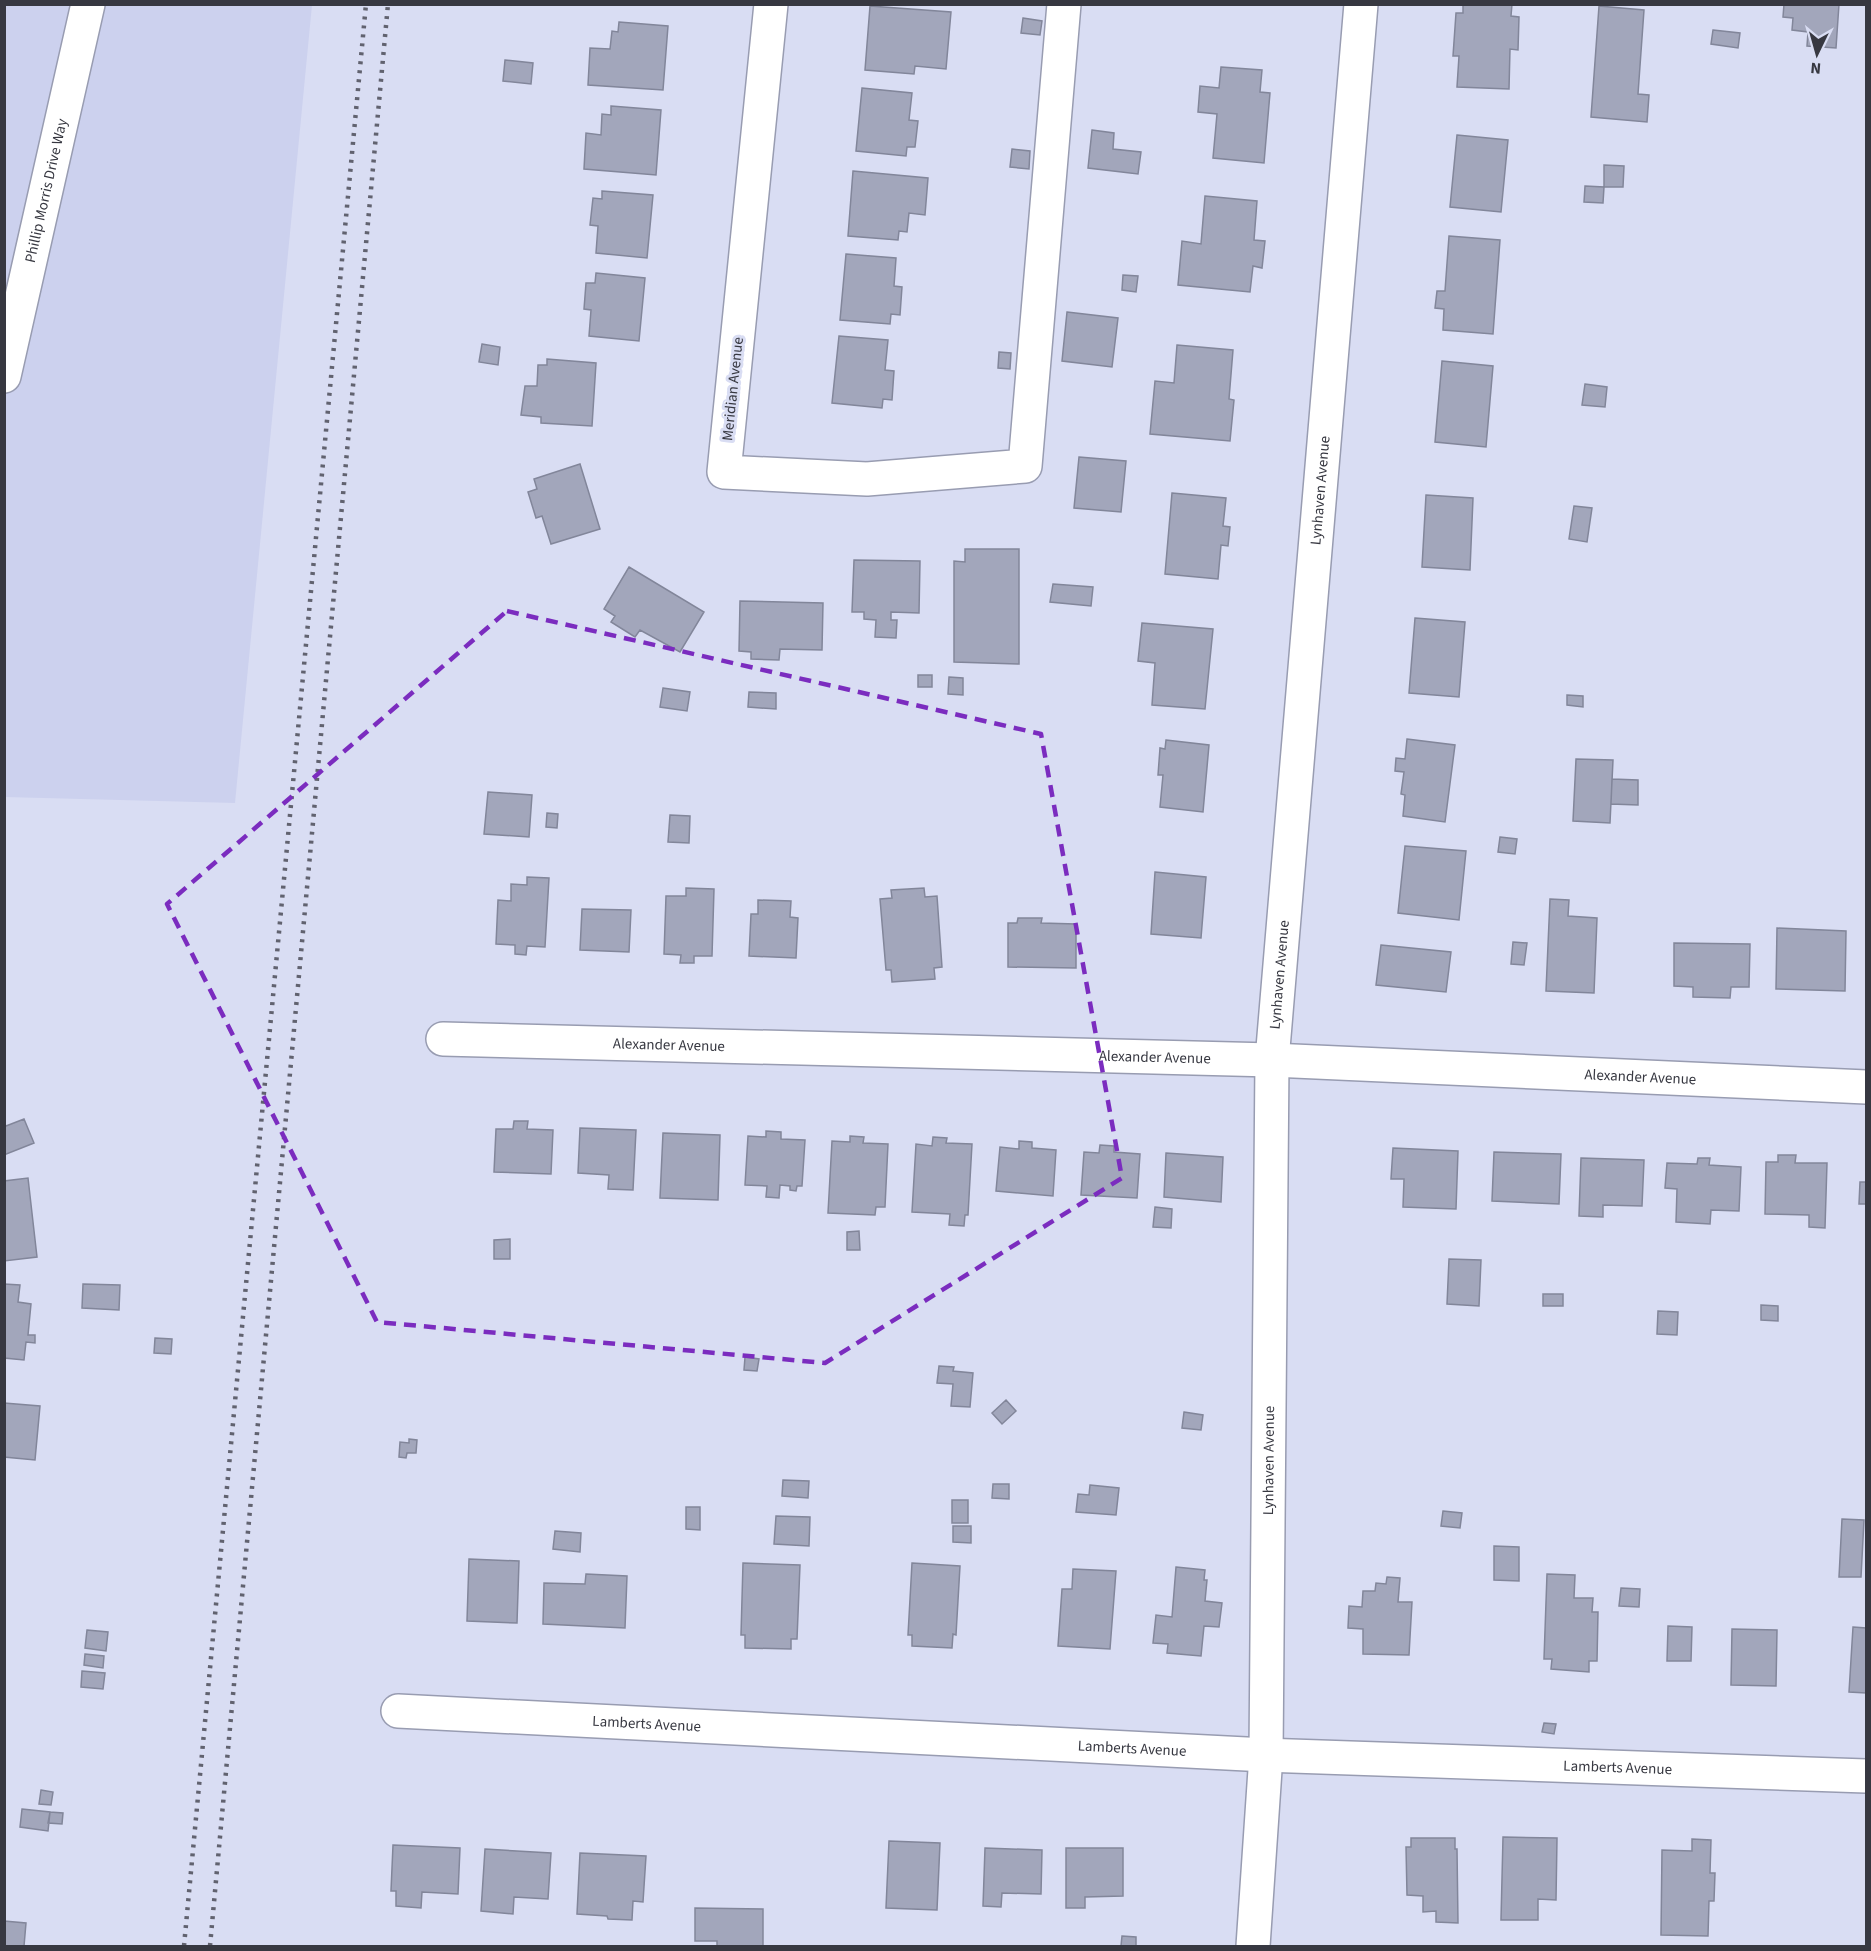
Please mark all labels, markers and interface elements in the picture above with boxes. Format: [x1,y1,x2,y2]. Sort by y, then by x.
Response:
north arrow [1787,24,1847,84]
text: N [1810,57,1822,79]
street label: Phillip Morris Drive Way [19,117,72,265]
street label: Meridian Avenue [717,336,749,442]
street label: Lynhaven Avenue [1305,435,1335,546]
street label: Lynhaven Avenue [1264,919,1294,1030]
street label: Alexander Avenue [613,1033,725,1057]
street label: Alexander Avenue [1099,1045,1211,1069]
street label: Alexander Avenue [1584,1064,1697,1090]
street label: Lynhaven Avenue [1258,1406,1280,1515]
street label: Lamberts Avenue [592,1710,702,1737]
street label: Lamberts Avenue [1077,1735,1187,1761]
street label: Lamberts Avenue [1563,1755,1672,1780]

